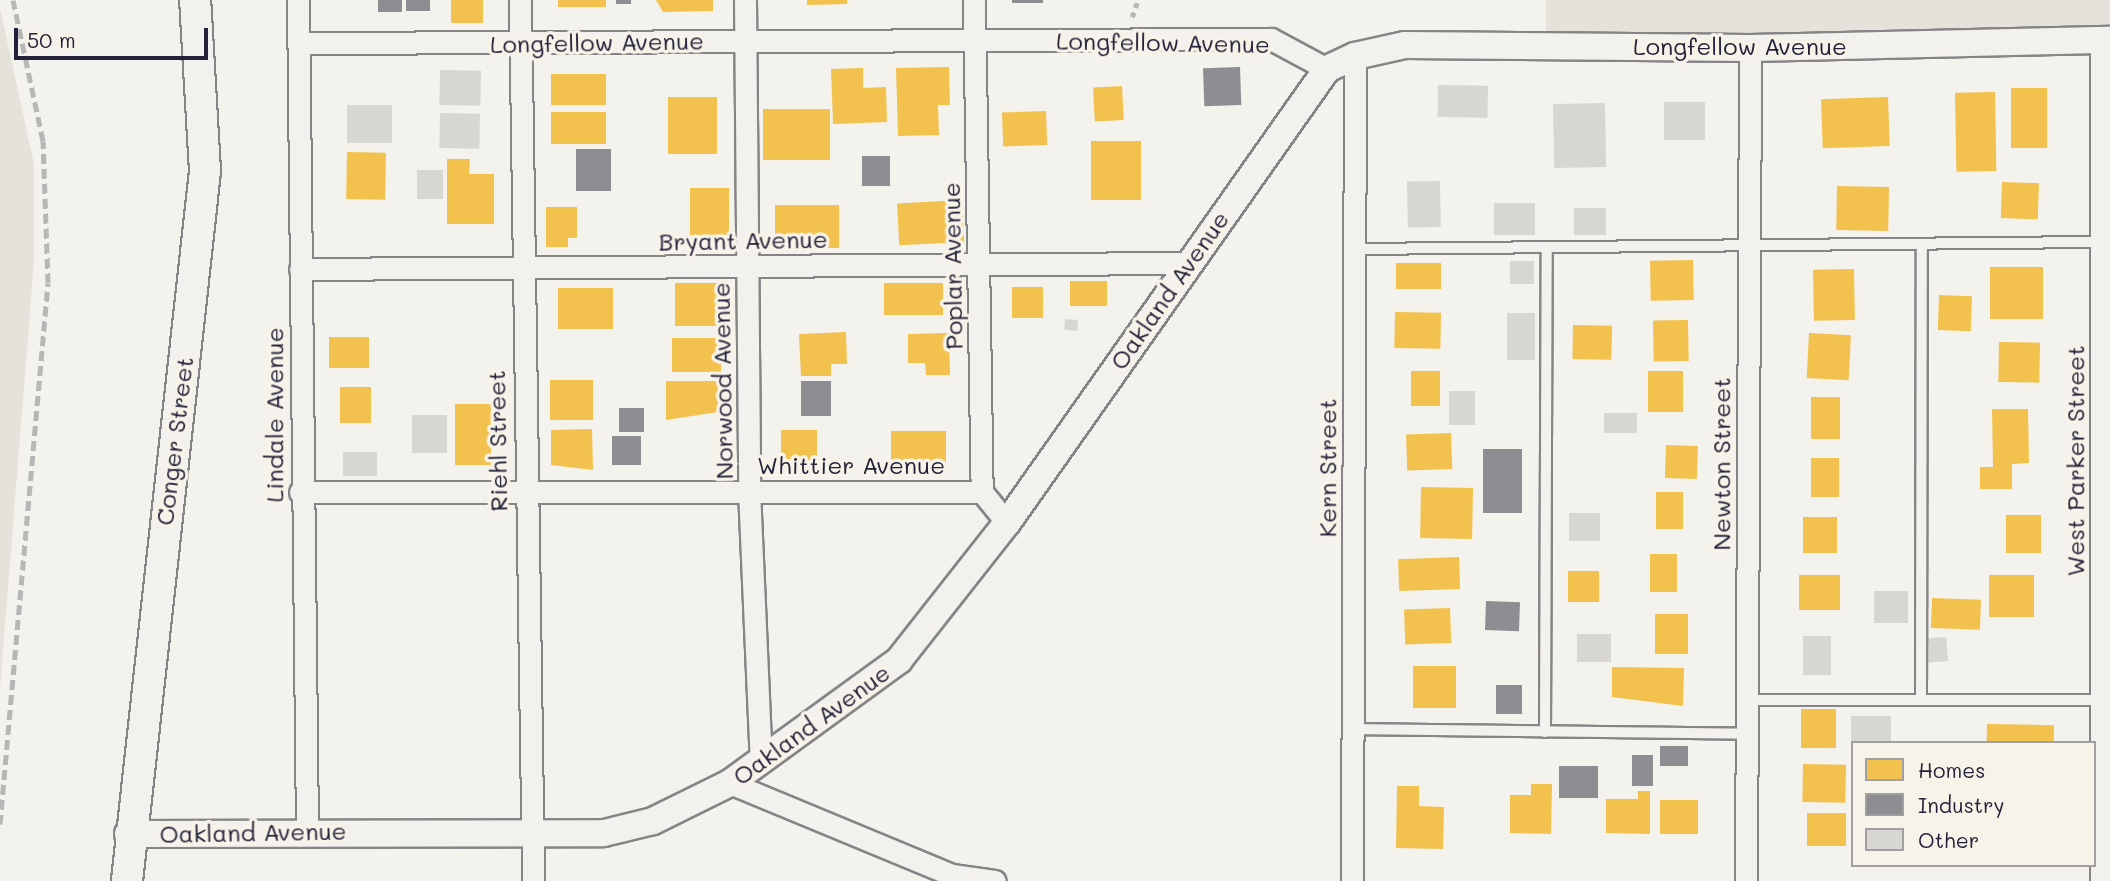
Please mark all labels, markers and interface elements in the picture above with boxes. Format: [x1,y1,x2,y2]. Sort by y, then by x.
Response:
scale bar [18,14,212,58]
text: 50 m [27,26,76,53]
street label: Longfellow Avenue [490,26,704,58]
street label: Longfellow Avenue [1056,26,1270,58]
street label: Longfellow Avenue [1633,32,1847,60]
street label: Poplar Avenue [936,182,968,350]
street label: Oakland Avenue [1104,205,1234,375]
street label: Bryant Avenue [658,224,828,256]
street label: Norwood Avenue [706,282,738,480]
street label: Lindale Avenue [260,327,288,503]
street label: West Parker Street [2061,345,2089,577]
street label: Conger Street [149,355,199,527]
street label: Riehl Street [481,370,513,512]
street label: Newton Street [1707,377,1735,551]
street label: Kern Street [1313,399,1341,537]
street label: Whittier Avenue [757,451,945,479]
street label: Oakland Avenue [727,657,895,791]
legend [1851,741,2096,867]
text: Homes [1918,756,1985,783]
text: Industry [1918,791,2005,818]
street label: Oakland Avenue [159,816,347,848]
text: Other [1918,826,1979,853]

